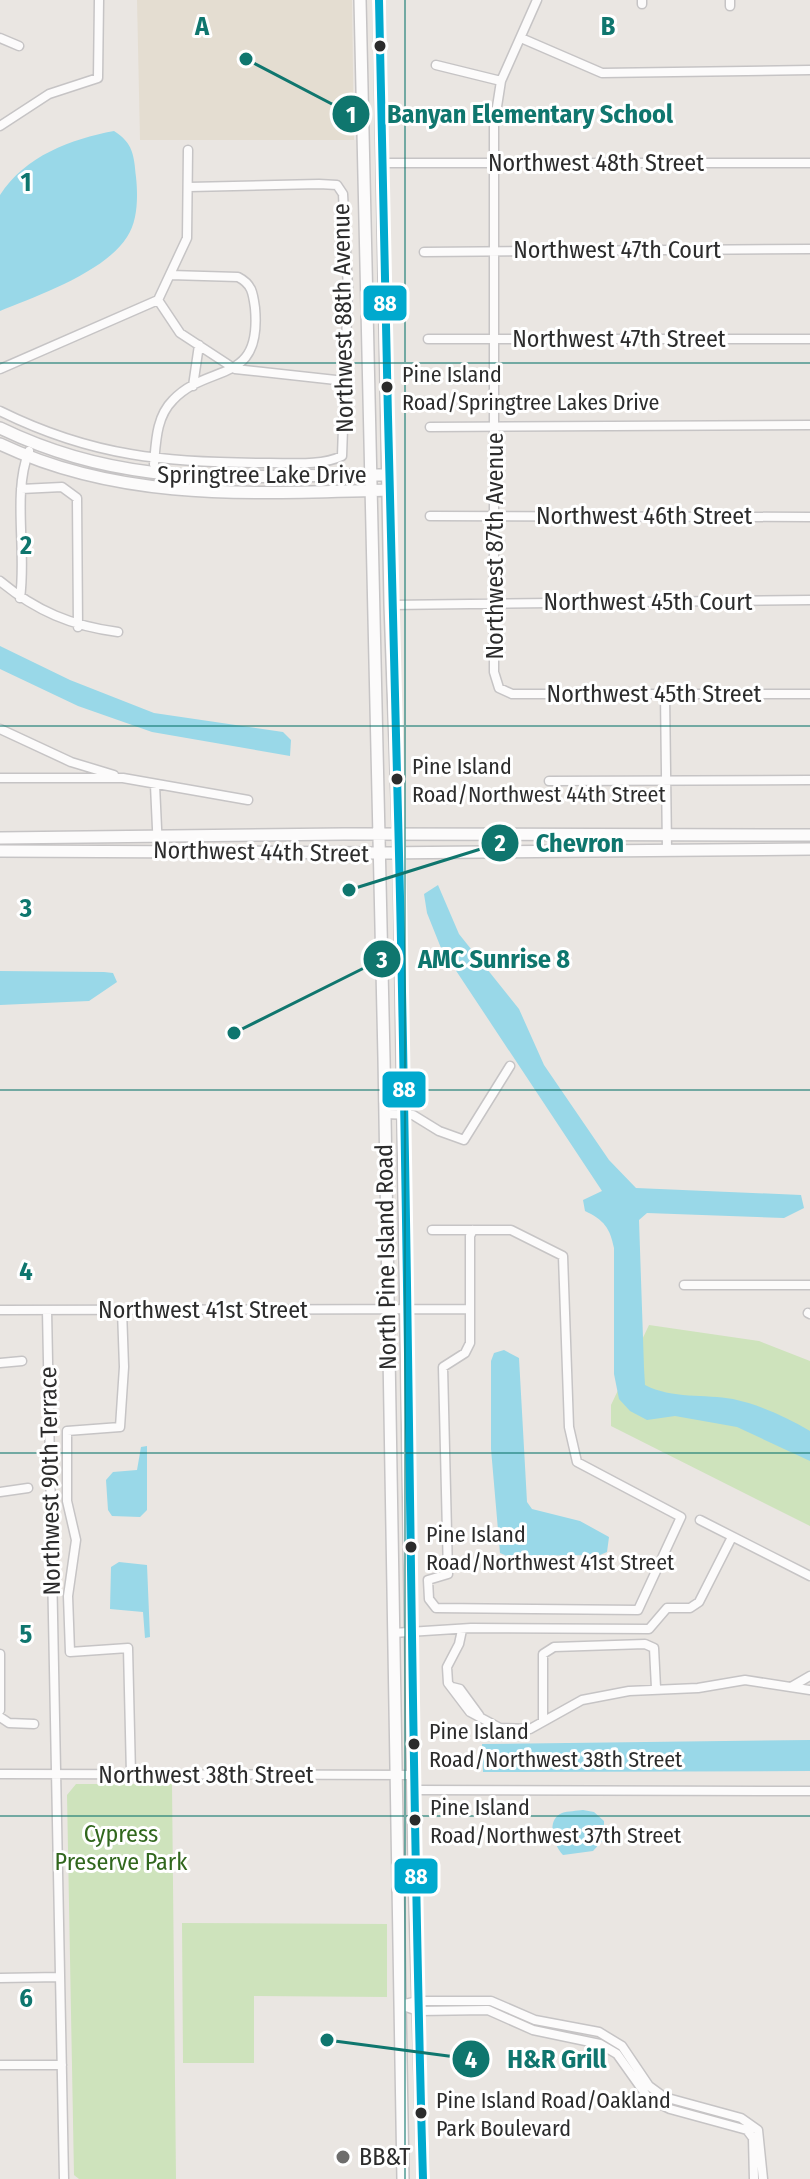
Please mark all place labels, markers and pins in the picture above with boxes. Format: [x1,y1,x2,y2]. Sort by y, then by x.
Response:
unlabelled marker [372,38,388,54]
callout: Banyan Elementary School [331,89,689,139]
place label: Pine Island Road/Springtree Lakes Drive [402,361,659,416]
marker: Pine Island Road/Springtree Lakes Drive [379,379,395,395]
place label: Pine Island Road/Northwest 44th Street [412,753,666,808]
marker: Pine Island Road/Northwest 44th Street [389,771,405,787]
callout: Chevron [480,818,640,868]
callout: AMC Sunrise 8 [362,934,586,984]
place label: Pine Island Road/Northwest 41st Street [426,1521,675,1576]
marker: Pine Island Road/Northwest 41st Street [403,1539,419,1555]
place label: Pine Island Road/Northwest 38th Street [429,1718,683,1773]
marker: Pine Island Road/Northwest 38th Street [406,1736,422,1752]
place label: Pine Island Road/Northwest 37th Street [430,1794,682,1849]
marker: Pine Island Road/Northwest 37th Street [407,1812,423,1828]
callout: H&R Grill [451,2034,623,2084]
place label: Pine Island Road/Oakland Park Boulevard [436,2087,671,2142]
marker: Pine Island Road/Oakland Park Boulevard [413,2105,429,2121]
place label: BB&T [359,2143,410,2171]
marker: BB&T [334,2148,352,2166]

